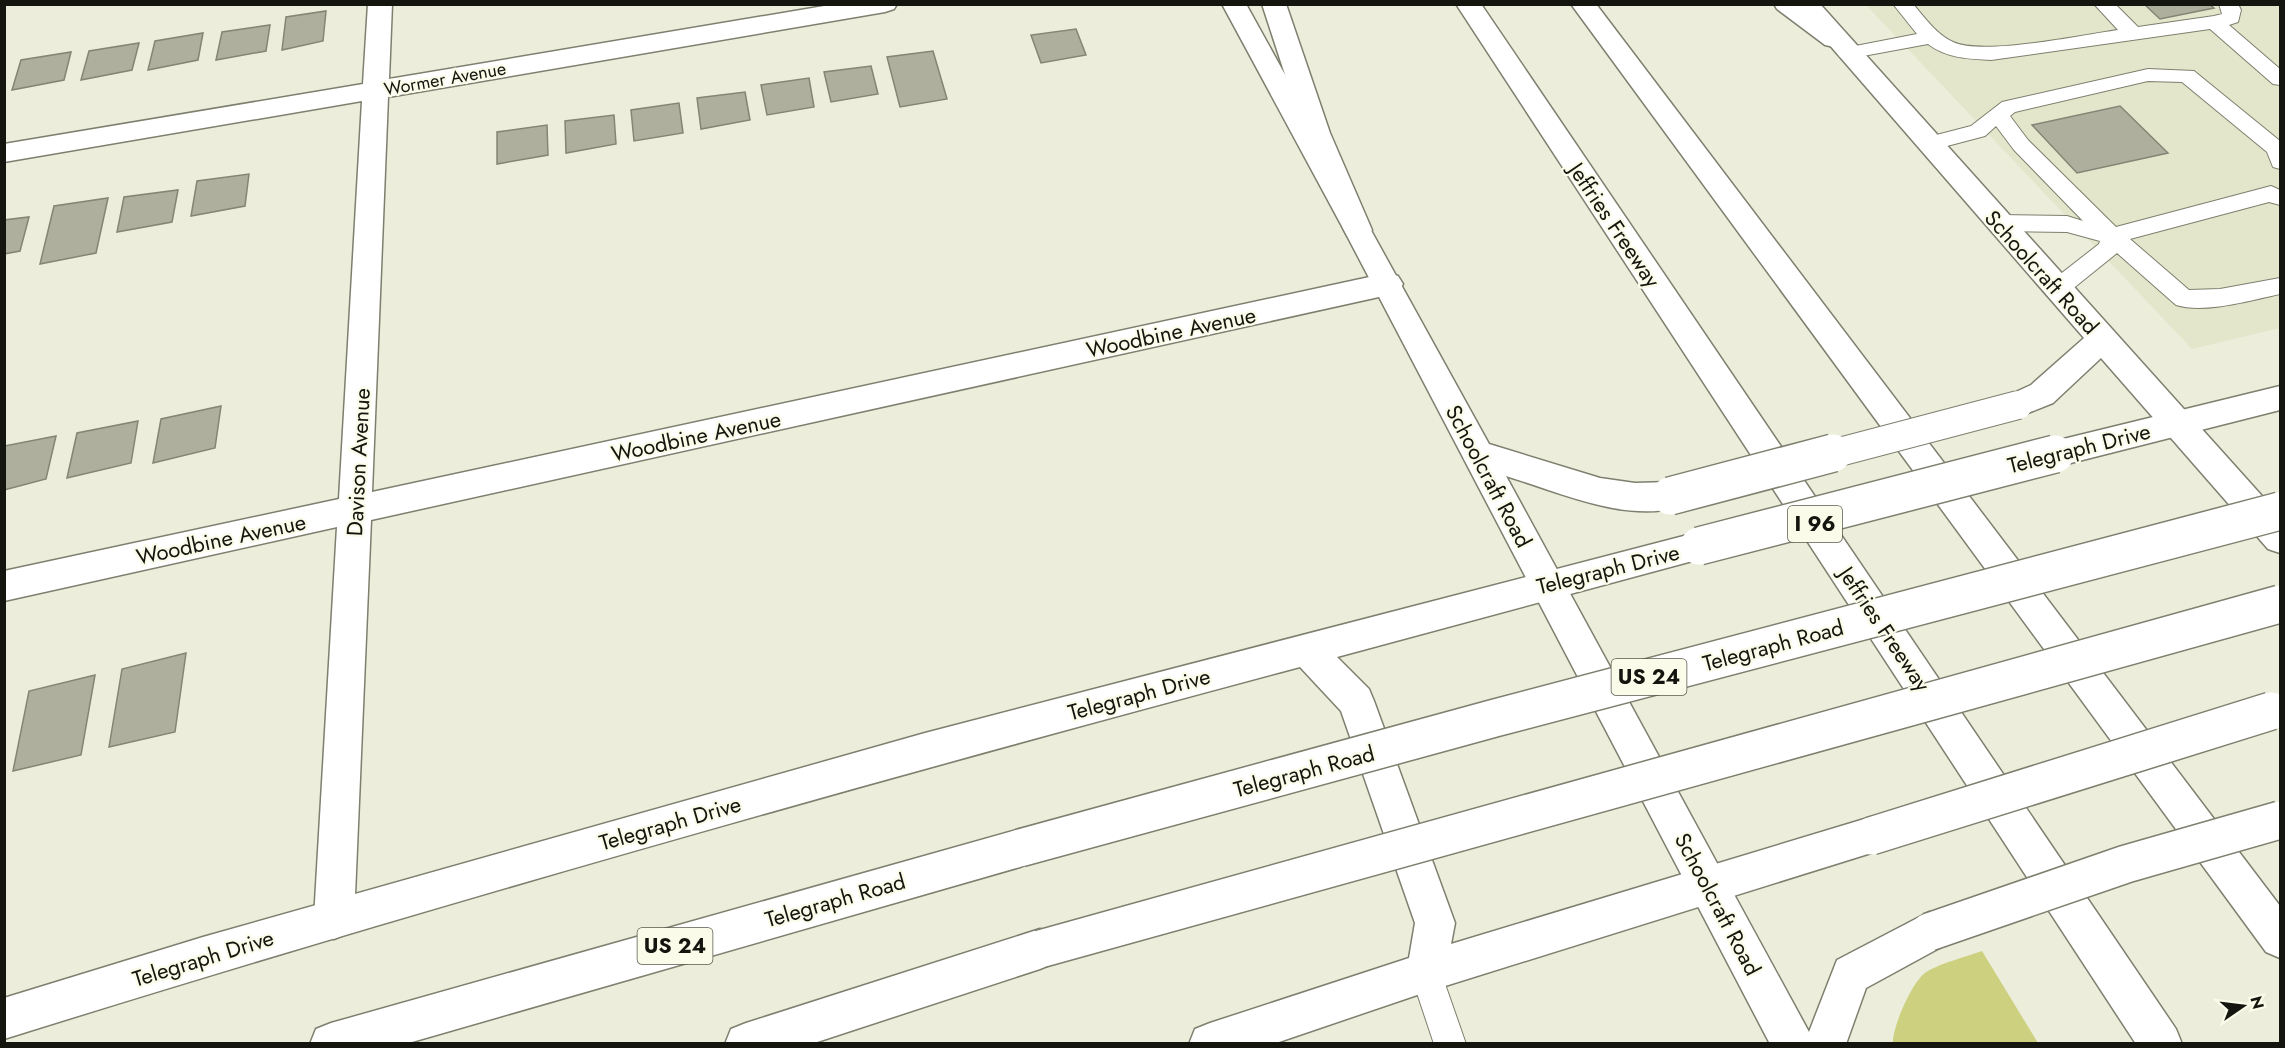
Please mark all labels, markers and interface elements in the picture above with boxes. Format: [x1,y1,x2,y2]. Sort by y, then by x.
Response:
street label: Wormer Avenue [382,55,508,103]
street label: Jeffries Freeway [1560,154,1669,294]
street label: Schoolcraft Road [1977,203,2107,341]
street label: Woodbine Avenue [1083,298,1259,366]
street label: Davison Avenue [338,387,378,537]
street label: Schoolcraft Road [1438,399,1540,553]
street label: Woodbine Avenue [608,402,784,470]
street label: Telegraph Drive [2004,415,2154,481]
street label: Woodbine Avenue [133,505,309,573]
road number: I 96 [1788,506,1842,542]
street label: Telegraph Drive [1533,536,1683,602]
street label: Jeffries Freeway [1830,558,1939,698]
street label: Telegraph Road [1699,611,1847,679]
road number: US 24 [1612,659,1686,695]
street label: Telegraph Drive [1064,660,1214,728]
street label: Telegraph Road [1230,737,1378,805]
street label: Telegraph Drive [595,787,745,859]
street label: Schoolcraft Road [1667,827,1769,981]
street label: Telegraph Road [761,865,909,935]
street label: Telegraph Drive [129,921,277,995]
road number: US 24 [638,928,712,964]
north arrow [2213,976,2273,1036]
text: N [2244,994,2270,1011]

